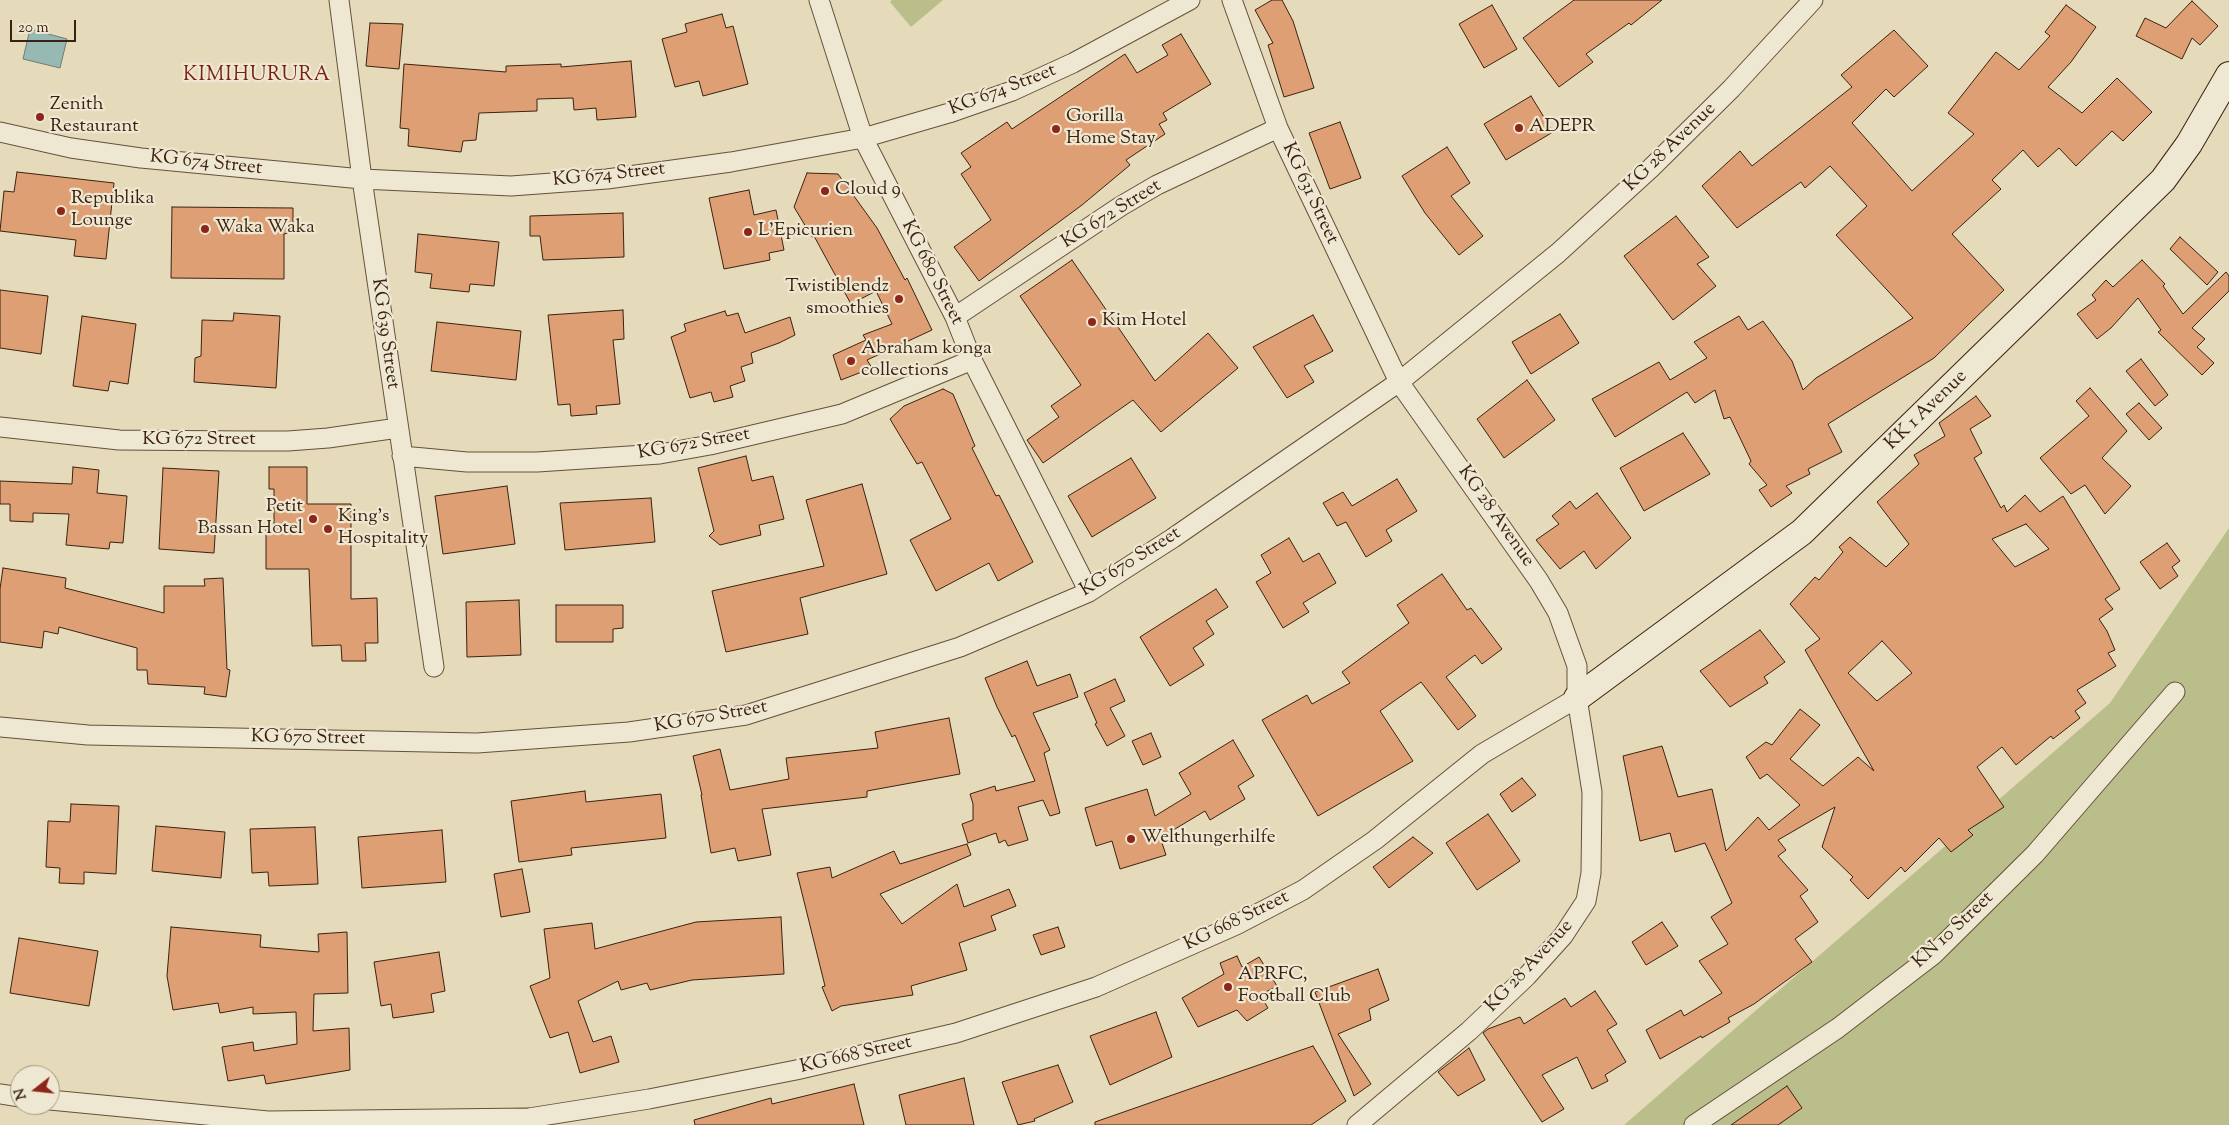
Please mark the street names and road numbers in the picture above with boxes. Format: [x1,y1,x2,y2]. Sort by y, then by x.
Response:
street label: KG 674 Street [946,60,1060,122]
street label: KG 28 Avenue [1620,99,1722,197]
street label: KG 631 Street [1276,140,1342,248]
street label: KG 674 Street [149,147,263,181]
street label: KG 674 Street [552,159,666,193]
street label: KG 672 Street [1058,175,1166,255]
street label: KG 680 Street [895,217,967,329]
street label: KG 639 Street [365,277,403,391]
street label: KK 1 Avenue [1881,366,1973,456]
street label: KG 672 Street [636,424,752,466]
street label: KG 672 Street [142,430,256,452]
street label: KG 28 Avenue [1452,462,1538,572]
street label: KG 670 Street [1077,523,1185,603]
street label: KG 670 Street [653,697,769,739]
street label: KG 670 Street [251,727,365,751]
street label: KG 668 Street [1181,887,1293,957]
street label: KN 10 Street [1909,888,1999,974]
street label: KG 28 Avenue [1481,916,1579,1018]
street label: KG 668 Street [798,1032,914,1080]

